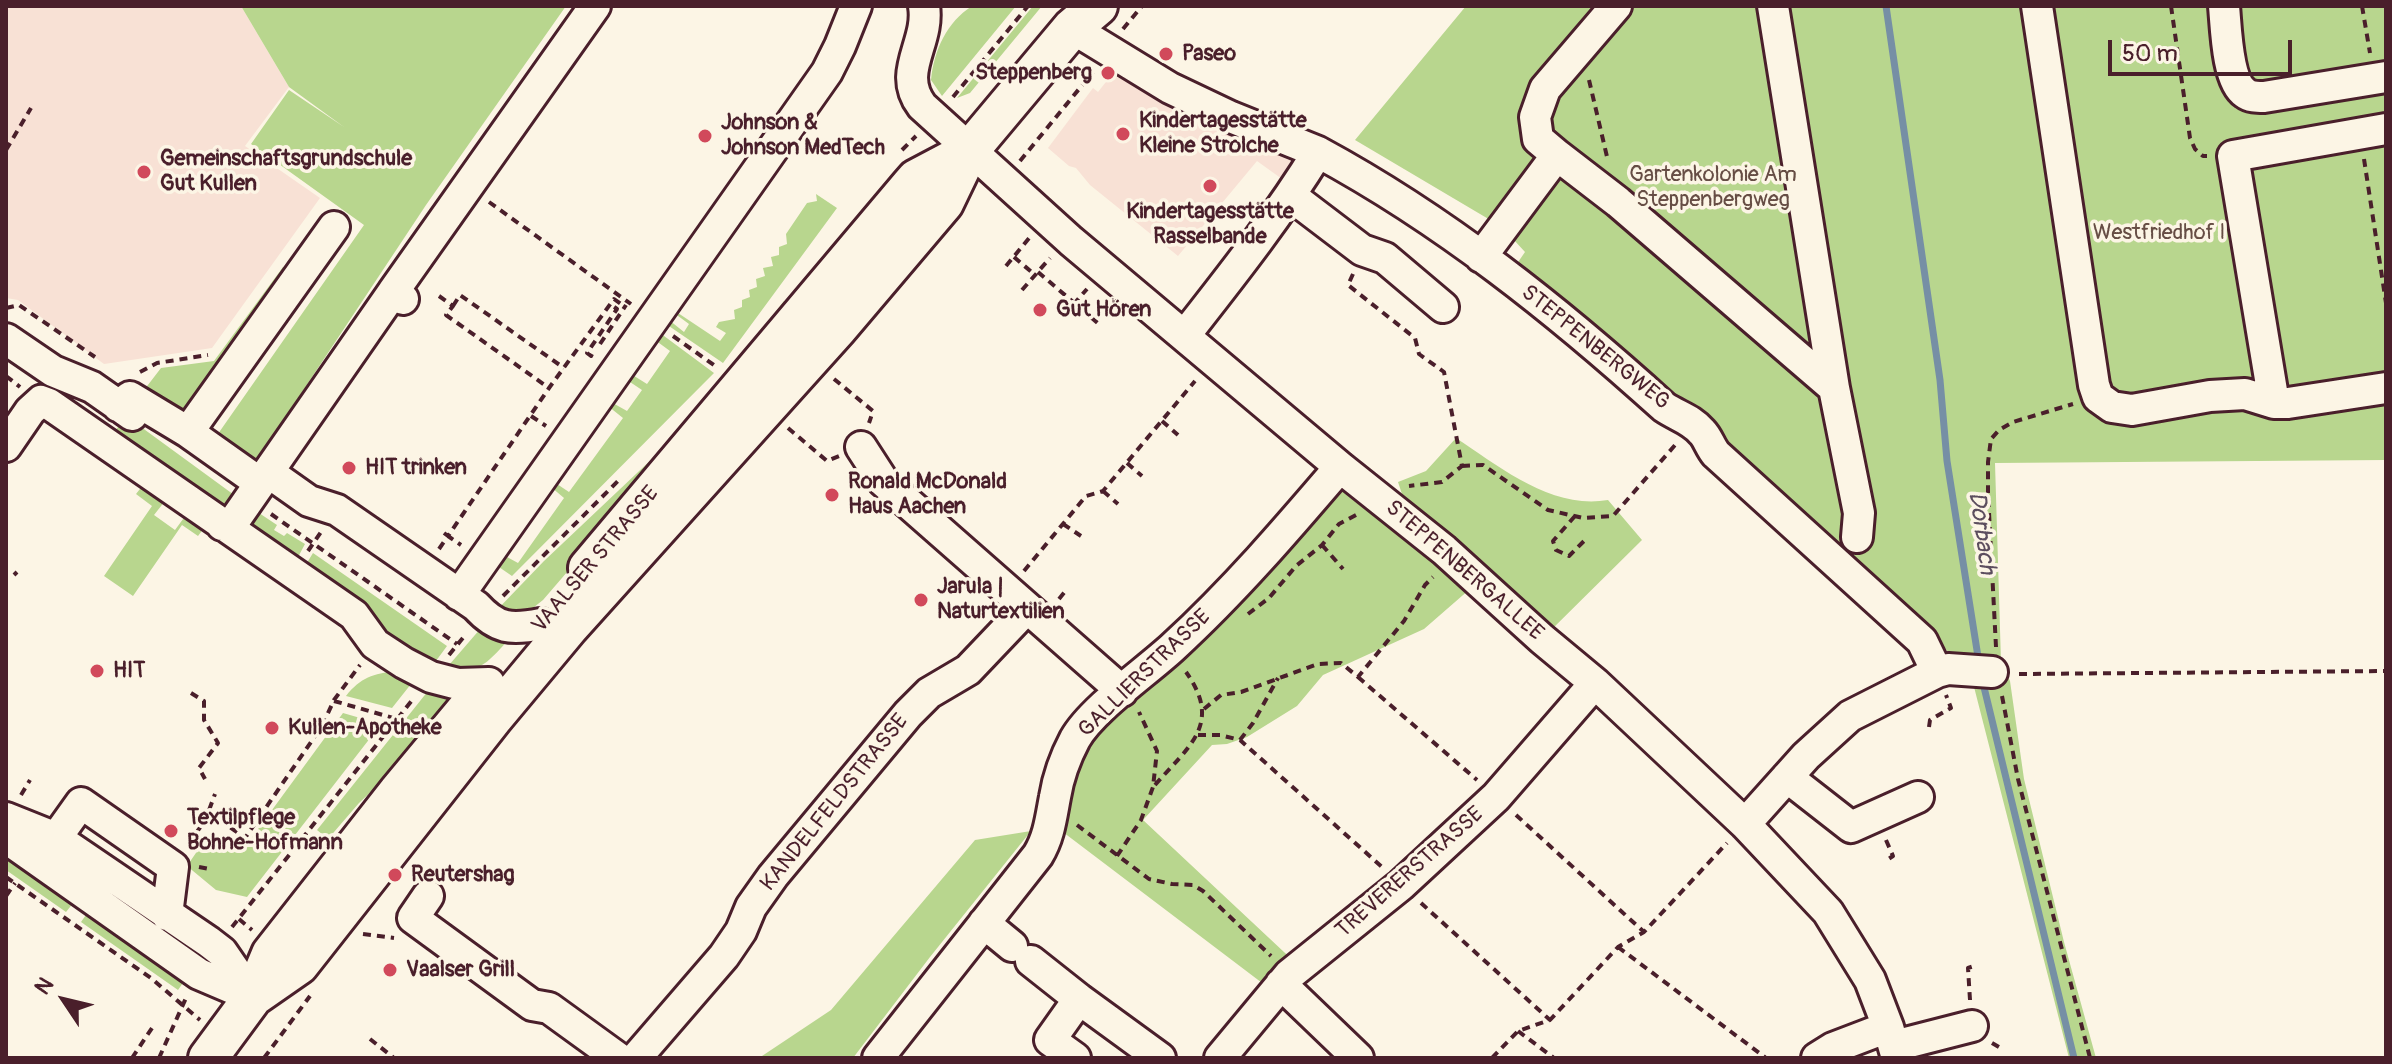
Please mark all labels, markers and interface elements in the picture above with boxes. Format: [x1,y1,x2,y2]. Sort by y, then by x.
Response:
scale bar [2112,24,2296,74]
text: 50 m [2122,39,2178,68]
place label: Paseo [1182,41,1236,67]
marker: Paseo [1157,45,1175,63]
place label: Steppenberg [975,60,1092,86]
marker: Steppenberg [1099,64,1117,82]
place label: Kindertagesstätte Kleine Strolche [1139,108,1307,160]
place label: Johnson & Johnson MedTech [721,110,885,162]
marker: Kindertagesstätte Kleine Strolche [1114,125,1132,143]
marker: Johnson & Johnson MedTech [696,127,714,145]
place label: Gemeinschaftsgrundschule Gut Kullen [160,146,412,198]
park label: Gartenkolonie Am Steppenbergweg [1629,162,1797,214]
marker: Gemeinschaftsgrundschule Gut Kullen [135,163,153,181]
marker: Kindertagesstätte Rasselbande [1201,177,1219,195]
place label: Kindertagesstätte Rasselbande [1126,199,1294,250]
park label: Westfriedhof I [2093,220,2225,246]
street label: STEPPENBERGWEG [1515,280,1675,416]
place label: Gut Hören [1056,297,1152,323]
marker: Gut Hören [1031,301,1049,319]
place label: HIT trinken [365,455,467,481]
marker: HIT trinken [340,459,358,477]
place label: Ronald McDonald Haus Aachen [848,469,1007,520]
street label: VAALSER STRASSE [527,481,665,639]
marker: Ronald McDonald Haus Aachen [823,486,841,504]
water label: Dorbach [1961,490,2001,576]
street label: STEPPENBERGALLEE [1380,495,1548,647]
place label: Jarula | Naturtextilien [937,574,1065,626]
marker: Jarula | Naturtextilien [912,591,930,609]
street label: GALLIERSTRASSE [1074,604,1216,744]
place label: HIT [113,658,145,684]
marker: HIT [88,662,106,680]
street label: KANDELFELDSTRASSE [755,709,915,897]
place label: Kullen-Apotheke [288,715,442,741]
marker: Kullen-Apotheke [263,719,281,737]
street label: TREVERERSTRASSE [1331,802,1489,944]
place label: Textilpflege Bohne-Hofmann [187,805,343,856]
marker: Textilpflege Bohne-Hofmann [162,822,180,840]
place label: Reutershag [411,862,515,888]
marker: Reutershag [386,866,404,884]
place label: Vaalser Grill [406,957,515,983]
north arrow [24,960,104,1040]
marker: Vaalser Grill [381,961,399,979]
text: N [29,972,60,1000]

